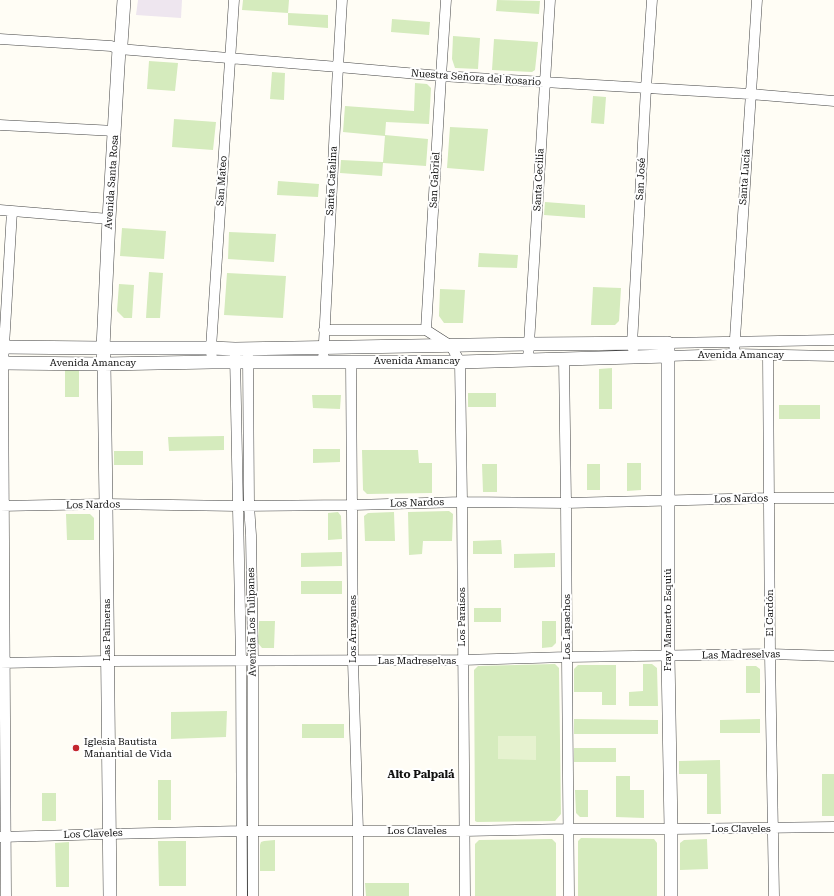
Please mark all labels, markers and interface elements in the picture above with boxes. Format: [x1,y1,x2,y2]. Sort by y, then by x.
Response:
street label: Nuestra Señora del Rosario [411,67,541,89]
street label: Avenida Santa Rosa [103,134,121,230]
street label: Santa Catalina [324,146,340,216]
street label: Santa Cecilia [531,148,547,212]
street label: Santa Lucía [737,148,753,206]
street label: San Gabriel [428,152,442,208]
street label: San Mateo [214,155,230,207]
street label: San José [634,157,648,201]
street label: Avenida Amancay [698,349,784,361]
street label: Avenida Amancay [374,355,460,367]
street label: Avenida Amancay [50,357,136,369]
street label: Los Nardos [714,493,768,505]
street label: Los Nardos [390,496,444,510]
street label: Los Nardos [66,499,120,511]
street label: Avenida Los Tulipanes [245,567,259,677]
street label: Fray Mamerto Esquiú [662,569,674,671]
street label: Los Paraísos [456,587,468,647]
street label: El Cardón [764,589,776,637]
street label: Los Lapachos [561,594,573,660]
street label: Los Arrayanes [347,595,359,663]
street label: Las Palmeras [101,599,113,661]
street label: Las Madreselvas [702,648,780,662]
street label: Las Madreselvas [378,655,456,667]
place label: Iglesia Bautista Manantial de Vida [84,736,172,760]
marker: Iglesia Bautista Manantial de Vida [71,743,81,753]
district label: Alto Palpalá [387,768,455,782]
street label: Los Claveles [711,823,771,835]
street label: Los Claveles [387,825,447,837]
street label: Los Claveles [63,827,123,841]

